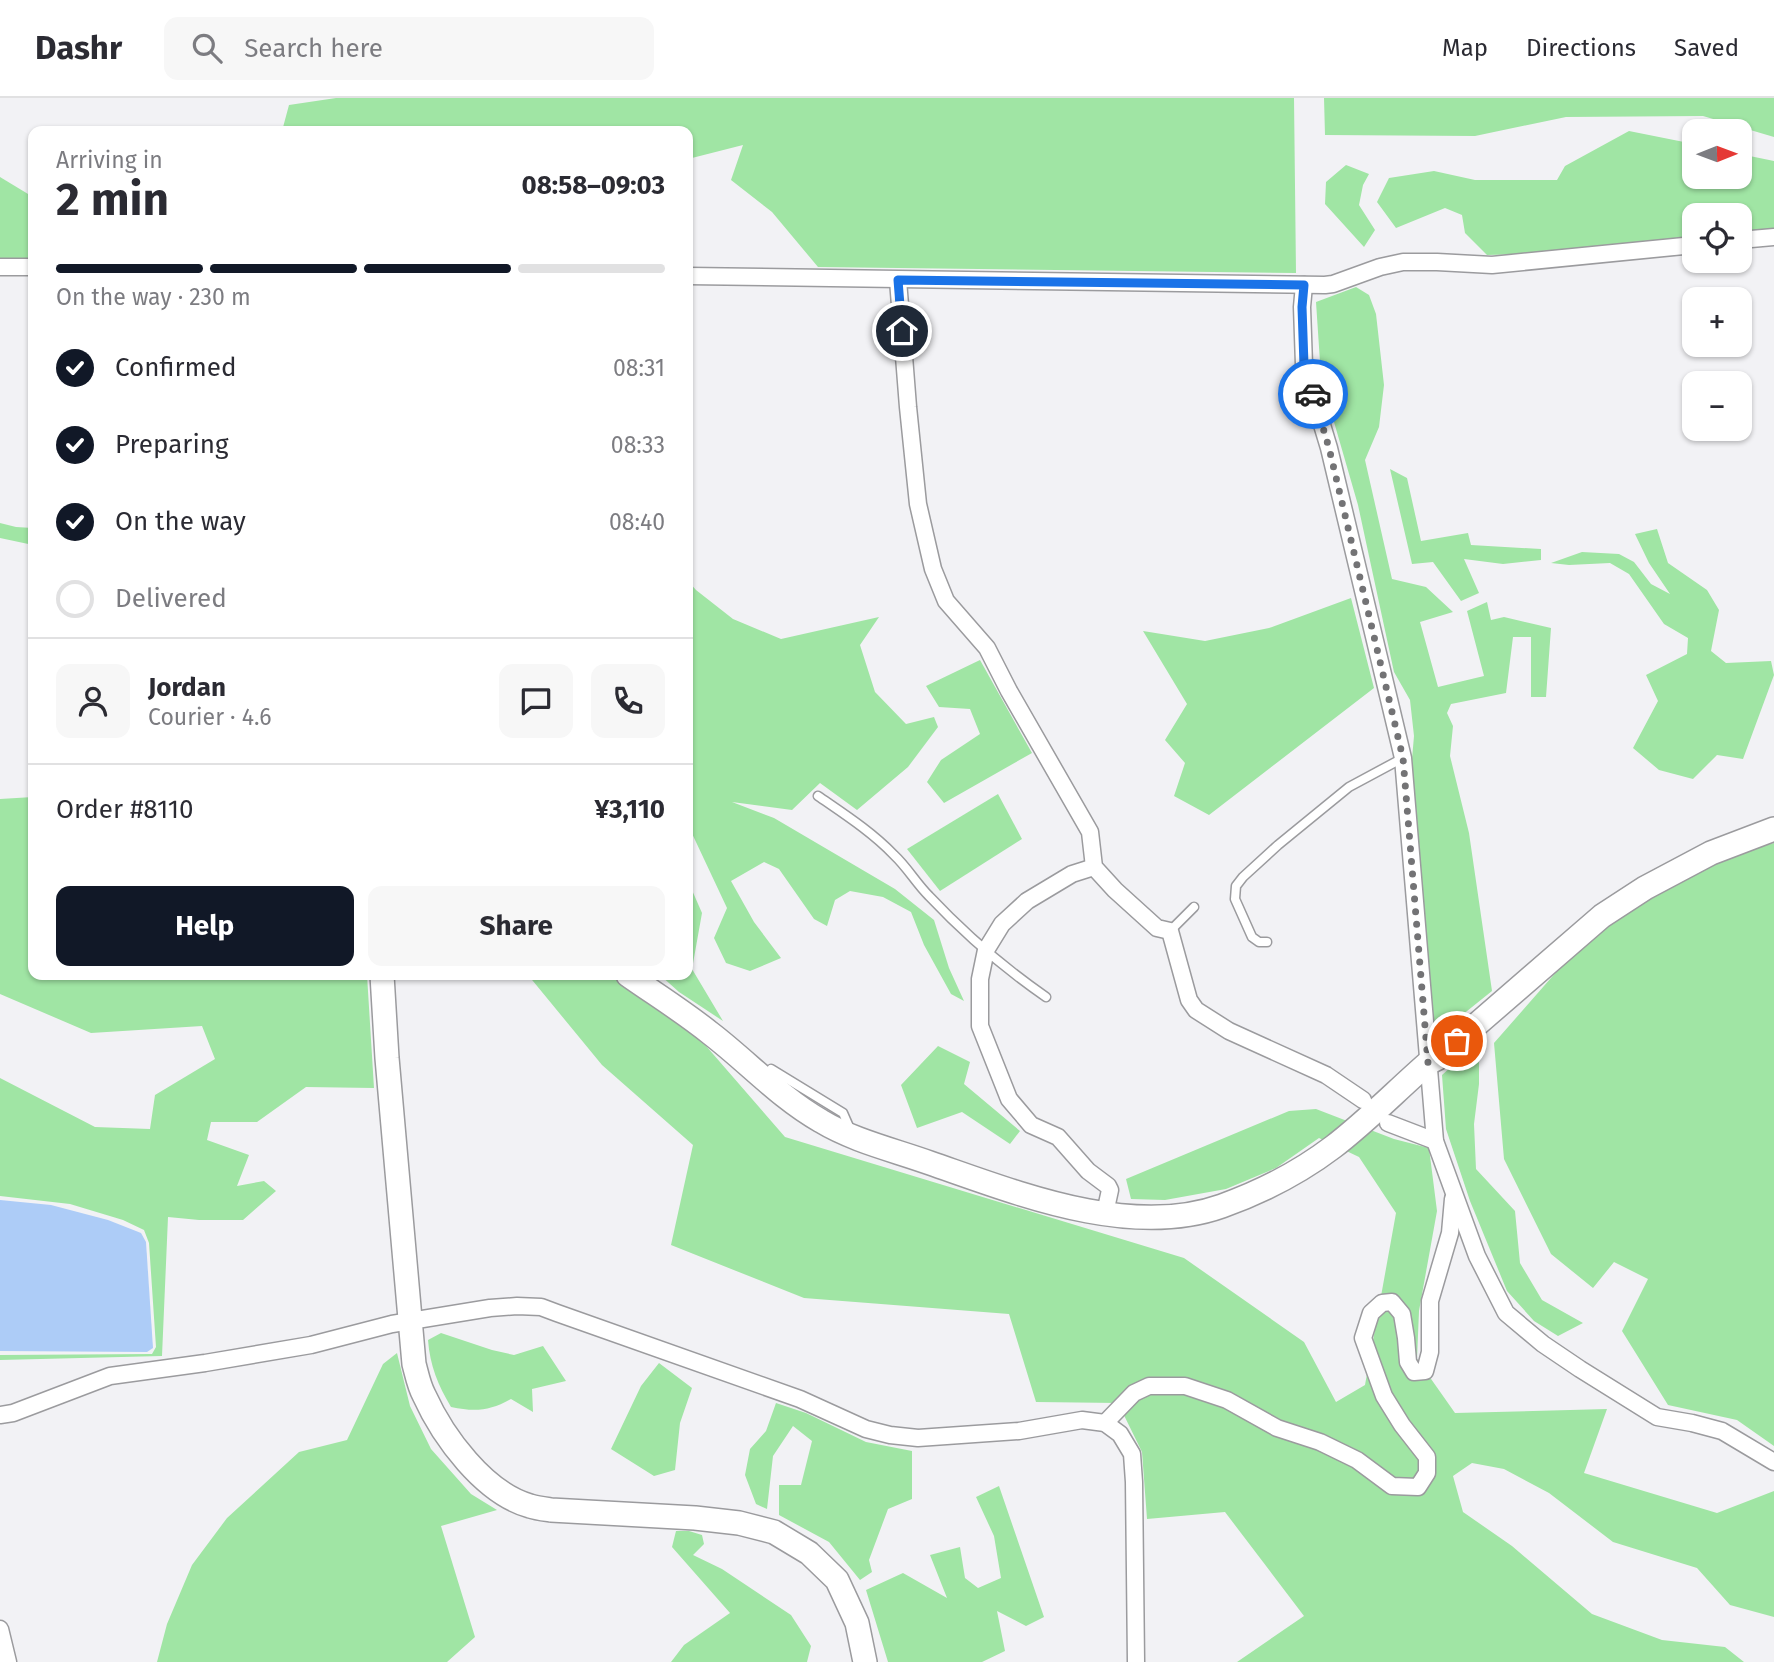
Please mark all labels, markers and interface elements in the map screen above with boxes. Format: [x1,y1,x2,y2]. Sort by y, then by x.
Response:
search box [164,17,654,80]
text: Dashr [35,28,122,68]
icon: search [188,29,226,67]
text: Search here [244,33,383,64]
text: Map [1442,34,1488,62]
text: Directions [1526,34,1636,62]
text: Saved [1674,34,1739,62]
north arrow [1682,119,1752,189]
map controls [1682,119,1752,441]
text: Arriving in [56,146,163,174]
text: 08:58–09:03 [521,170,665,201]
text: 2 min [56,172,169,227]
button: locate [1682,203,1752,273]
text: On the way · 230 m [56,283,251,311]
button: + [1682,287,1752,357]
pin [872,301,932,361]
icon: home [883,312,921,350]
icon: check [56,349,94,387]
text: Confirmed [115,352,236,383]
text: 08:31 [613,354,665,382]
courier [1278,359,1348,429]
button: − [1682,371,1752,441]
icon: car [1294,375,1332,413]
icon: check [56,426,94,464]
text: Preparing [115,429,228,460]
text: 08:33 [611,431,665,459]
icon: check [56,503,94,541]
text: On the way [115,506,246,537]
text: 08:40 [609,508,665,536]
text: Delivered [115,583,227,614]
button: person [56,664,130,738]
button: chat [499,664,573,738]
button: phone [591,664,665,738]
text: Jordan [148,672,226,703]
text: Courier · 4.6 [148,703,272,731]
text: Order #8110 [56,794,194,825]
text: ¥3,110 [595,794,665,825]
button: Help [56,886,354,966]
button: Share [368,886,665,966]
pin [1427,1011,1487,1071]
icon: bag [1438,1022,1476,1060]

